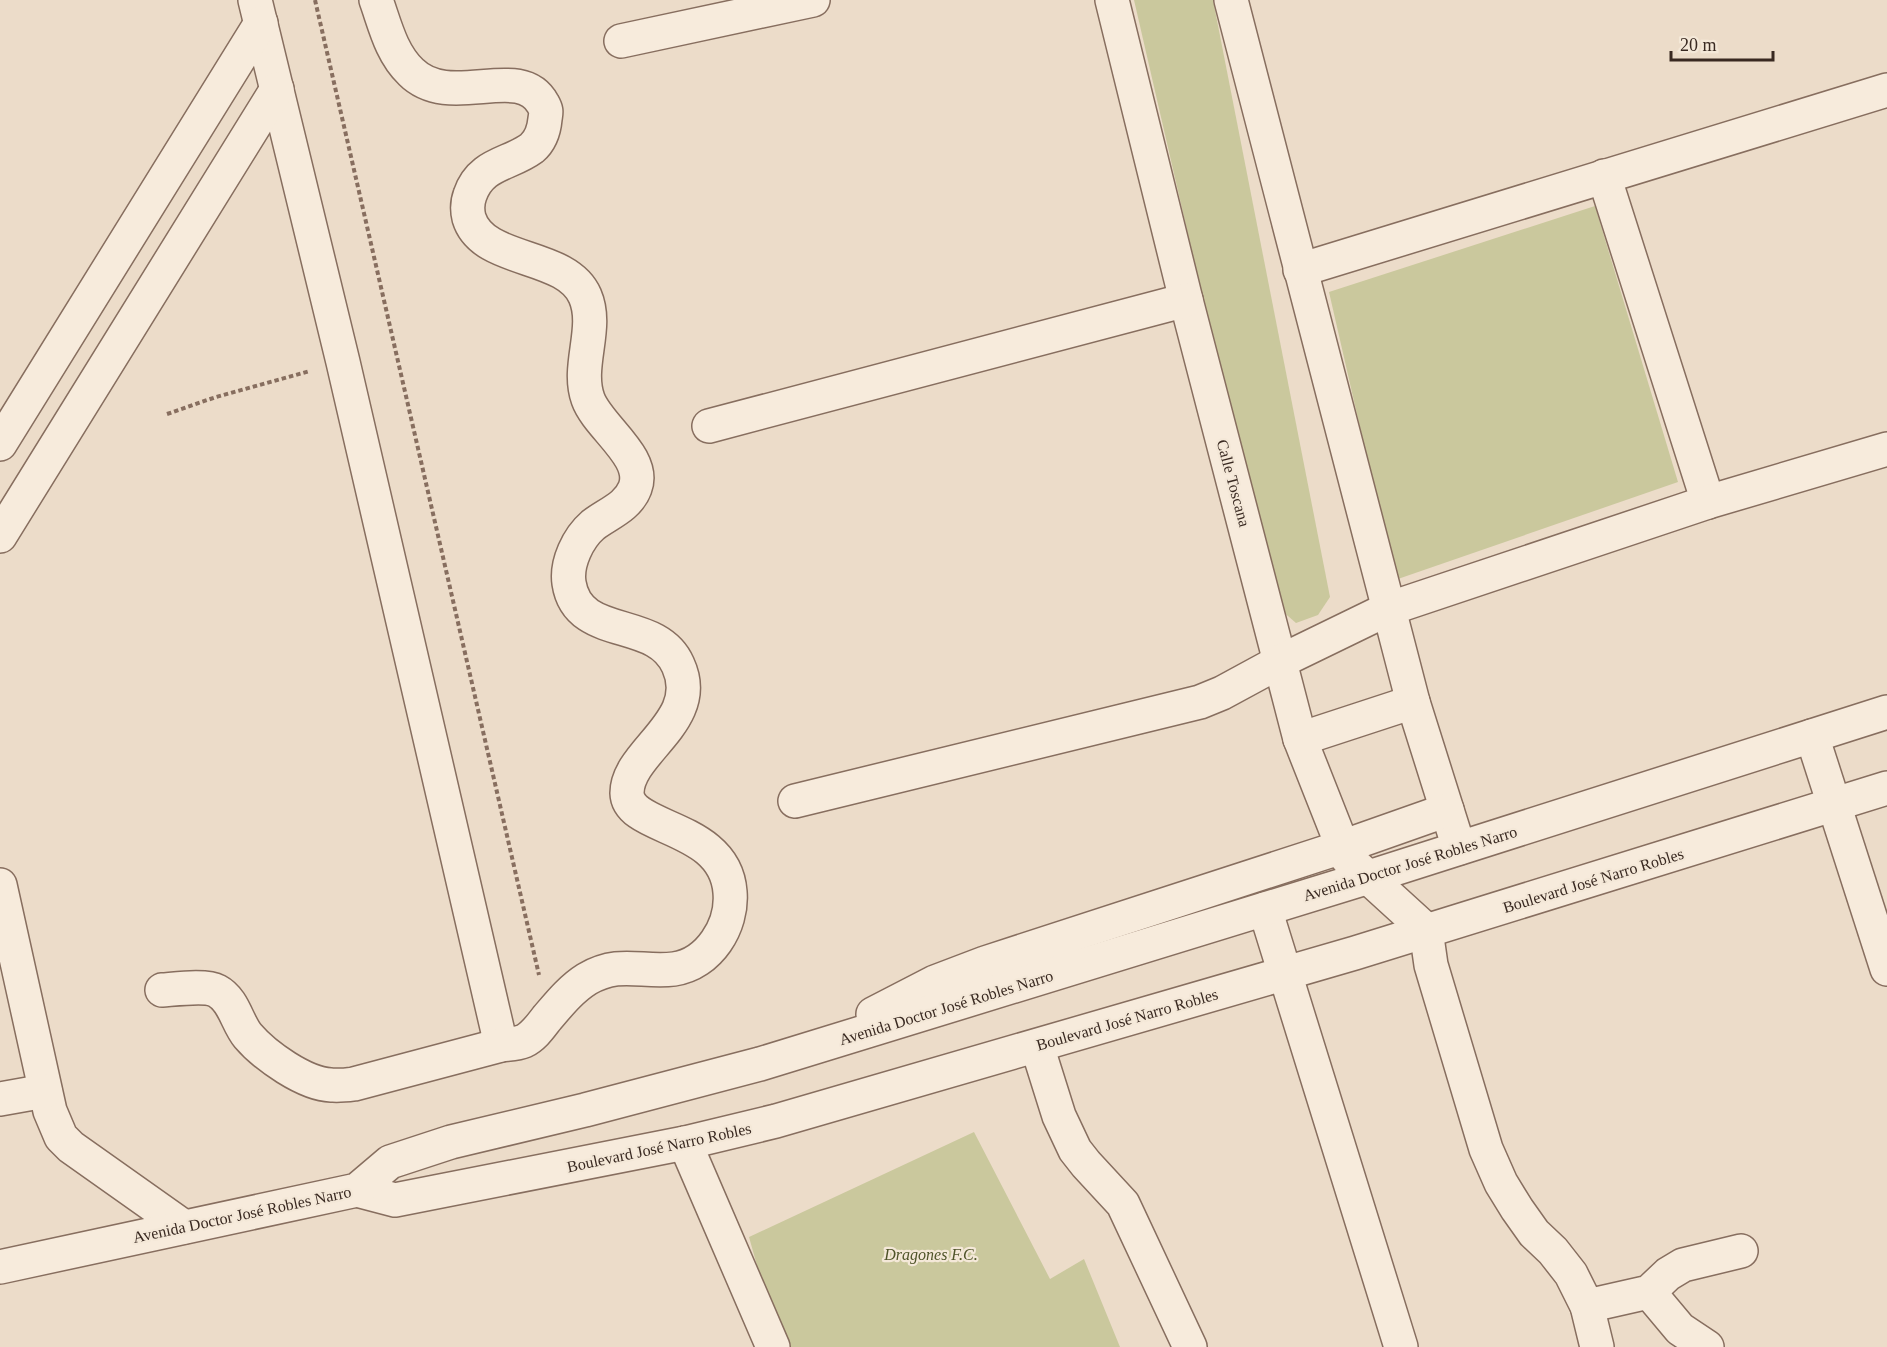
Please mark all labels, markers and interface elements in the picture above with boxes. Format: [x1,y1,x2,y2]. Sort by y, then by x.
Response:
scale bar [1671,24,1773,62]
text: 20 m [1680,35,1717,55]
street label: Calle Toscana [1214,438,1253,529]
street label: Avenida Doctor José Robles Narro [1301,823,1519,904]
street label: Boulevard José Narro Robles [1501,845,1686,916]
street label: Avenida Doctor José Robles Narro [837,967,1055,1048]
street label: Boulevard José Narro Robles [1034,985,1220,1054]
street label: Boulevard José Narro Robles [565,1120,753,1175]
street label: Avenida Doctor José Robles Narro [131,1183,353,1246]
park label: Dragones F.C. [883,1246,978,1264]

